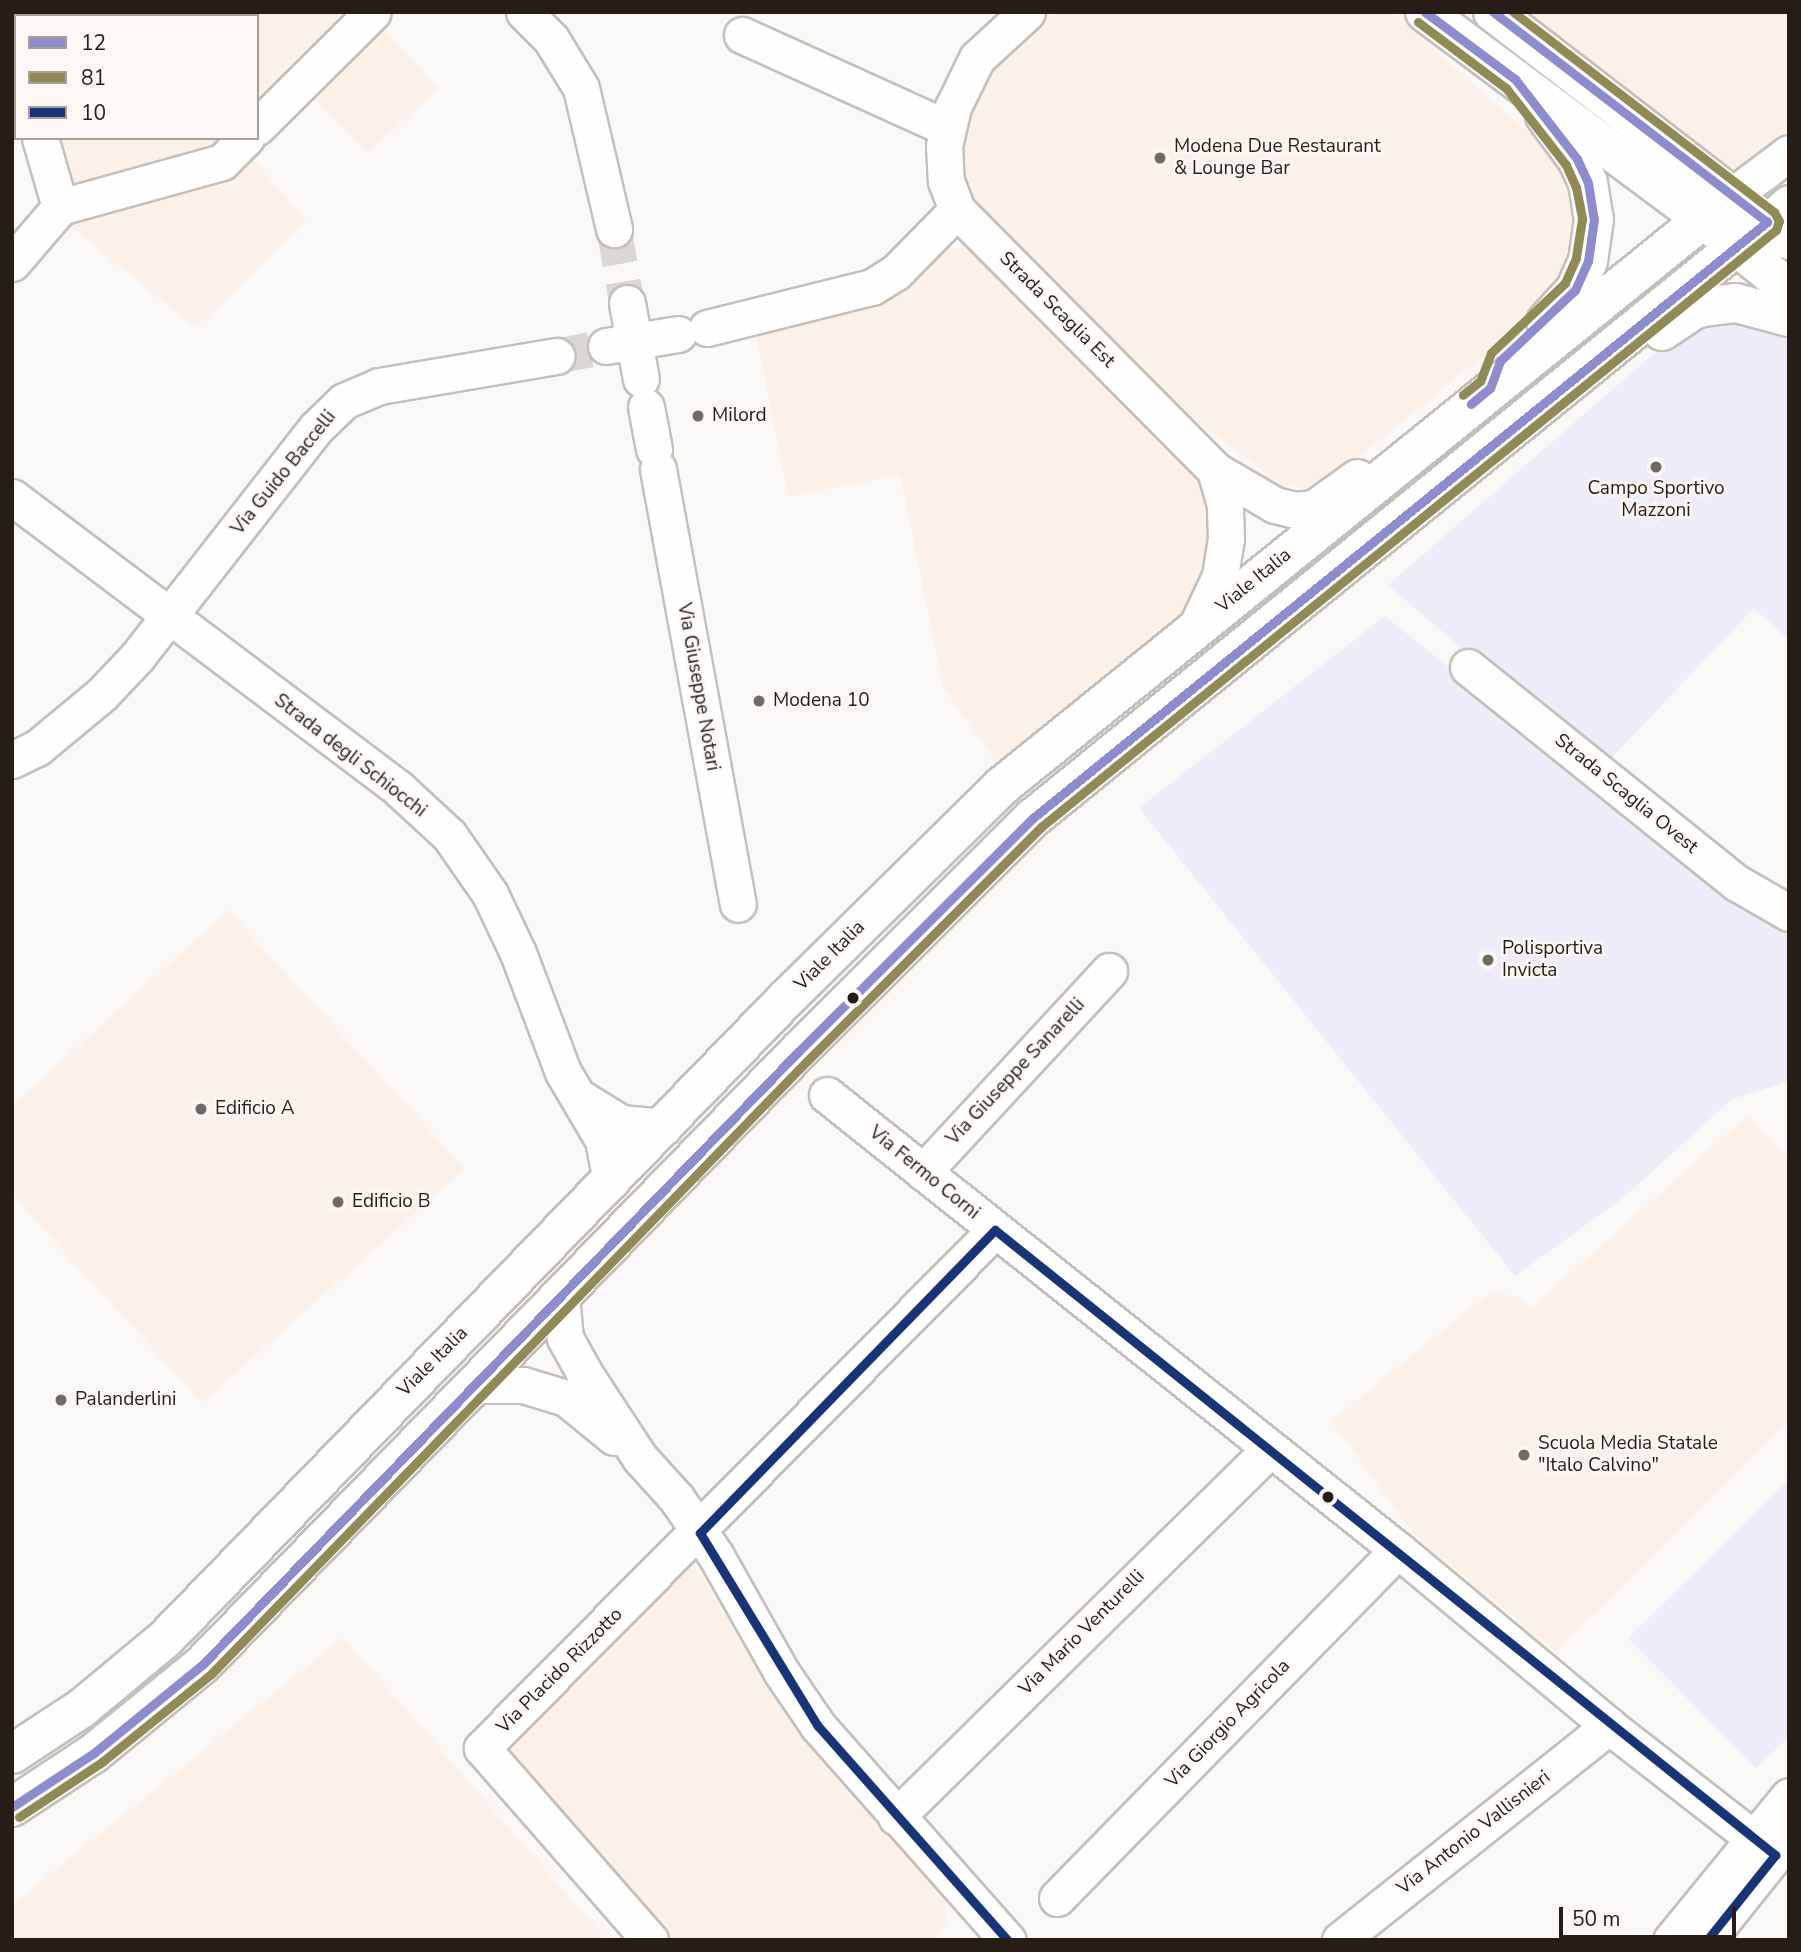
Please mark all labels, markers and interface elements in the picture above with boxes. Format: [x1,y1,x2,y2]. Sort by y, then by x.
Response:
legend [14,14,259,140]
text: 12 [81,29,106,57]
text: 81 [81,64,106,92]
text: 10 [81,99,106,127]
place label: Modena Due Restaurant & Lounge Bar [1174,136,1381,180]
marker: Modena Due Restaurant & Lounge Bar [1152,150,1168,166]
street label: Strada Scaglia Est [994,247,1120,373]
place label: Milord [712,405,767,427]
street label: Via Guido Baccelli [227,406,341,540]
marker: Milord [690,408,706,424]
marker: Campo Sportivo Mazzoni [1648,459,1664,475]
place label: Campo Sportivo Mazzoni [1587,478,1725,522]
street label: Viale Italia [1212,544,1296,618]
street label: Via Giuseppe Notari [672,601,724,773]
street label: Strada degli Schiocchi [269,689,431,823]
place label: Modena 10 [773,690,870,712]
marker: Modena 10 [751,693,767,709]
street label: Strada Scaglia Ovest [1550,729,1702,859]
street label: Viale Italia [790,916,870,996]
place label: Polisportiva Invicta [1502,938,1603,982]
marker: Polisportiva Invicta [1480,952,1496,968]
unlabelled marker [846,991,860,1005]
street label: Via Giuseppe Sanarelli [942,994,1090,1150]
place label: Edificio A [215,1098,295,1120]
marker: Edificio A [193,1101,209,1117]
street label: Via Fermo Corni [864,1121,984,1225]
place label: Edificio B [352,1191,431,1213]
marker: Edificio B [330,1194,346,1210]
street label: Viale Italia [393,1322,473,1402]
place label: Palanderlini [75,1389,176,1411]
marker: Palanderlini [53,1392,69,1408]
place label: Scuola Media Statale "Italo Calvino" [1538,1433,1718,1477]
marker: Scuola Media Statale "Italo Calvino" [1516,1447,1532,1463]
unlabelled marker [1321,1490,1335,1504]
street label: Via Mario Venturelli [1015,1566,1149,1700]
street label: Via Placido Rizzotto [492,1603,628,1739]
street label: Via Giorgio Agricola [1161,1655,1295,1793]
street label: Via Antonio Vallisnieri [1393,1766,1555,1900]
scale bar [1563,1892,1740,1936]
text: 50 m [1572,1905,1621,1933]

